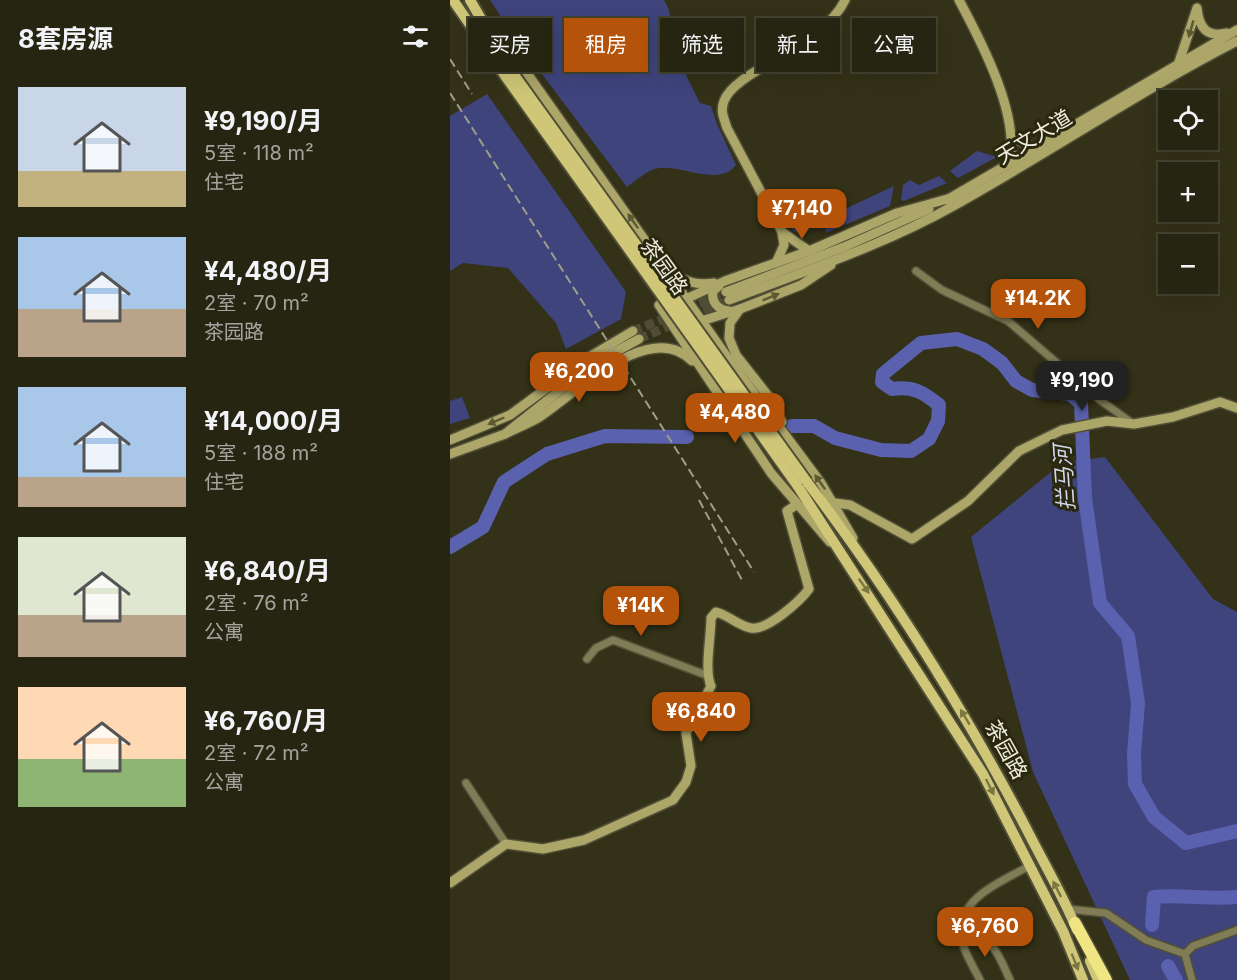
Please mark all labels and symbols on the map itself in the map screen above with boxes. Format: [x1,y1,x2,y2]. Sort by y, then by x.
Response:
one-way arrow [1185,20,1195,38]
street label: 天文大道 [991,104,1076,169]
pin: ¥7,140 [753,189,851,240]
one-way arrow [627,214,639,230]
street label: 茶园路 [636,234,693,300]
pin: ¥14.2K [989,279,1087,330]
one-way arrow [762,292,780,301]
pin: ¥6,200 [530,352,628,403]
pin: ¥9,190 [1033,361,1131,412]
pin: ¥4,480 [686,393,784,444]
one-way arrow [487,416,505,426]
water label: 拦马河 [1048,440,1079,512]
one-way arrow [815,474,826,490]
one-way arrow [858,577,870,593]
pin: ¥14K [605,586,677,637]
pin: ¥6,840 [652,692,750,743]
one-way arrow [959,709,970,725]
street label: 茶园路 [980,716,1033,783]
one-way arrow [985,778,995,795]
one-way arrow [1052,880,1062,897]
pin: ¥6,760 [936,907,1034,958]
one-way arrow [1071,953,1080,971]

